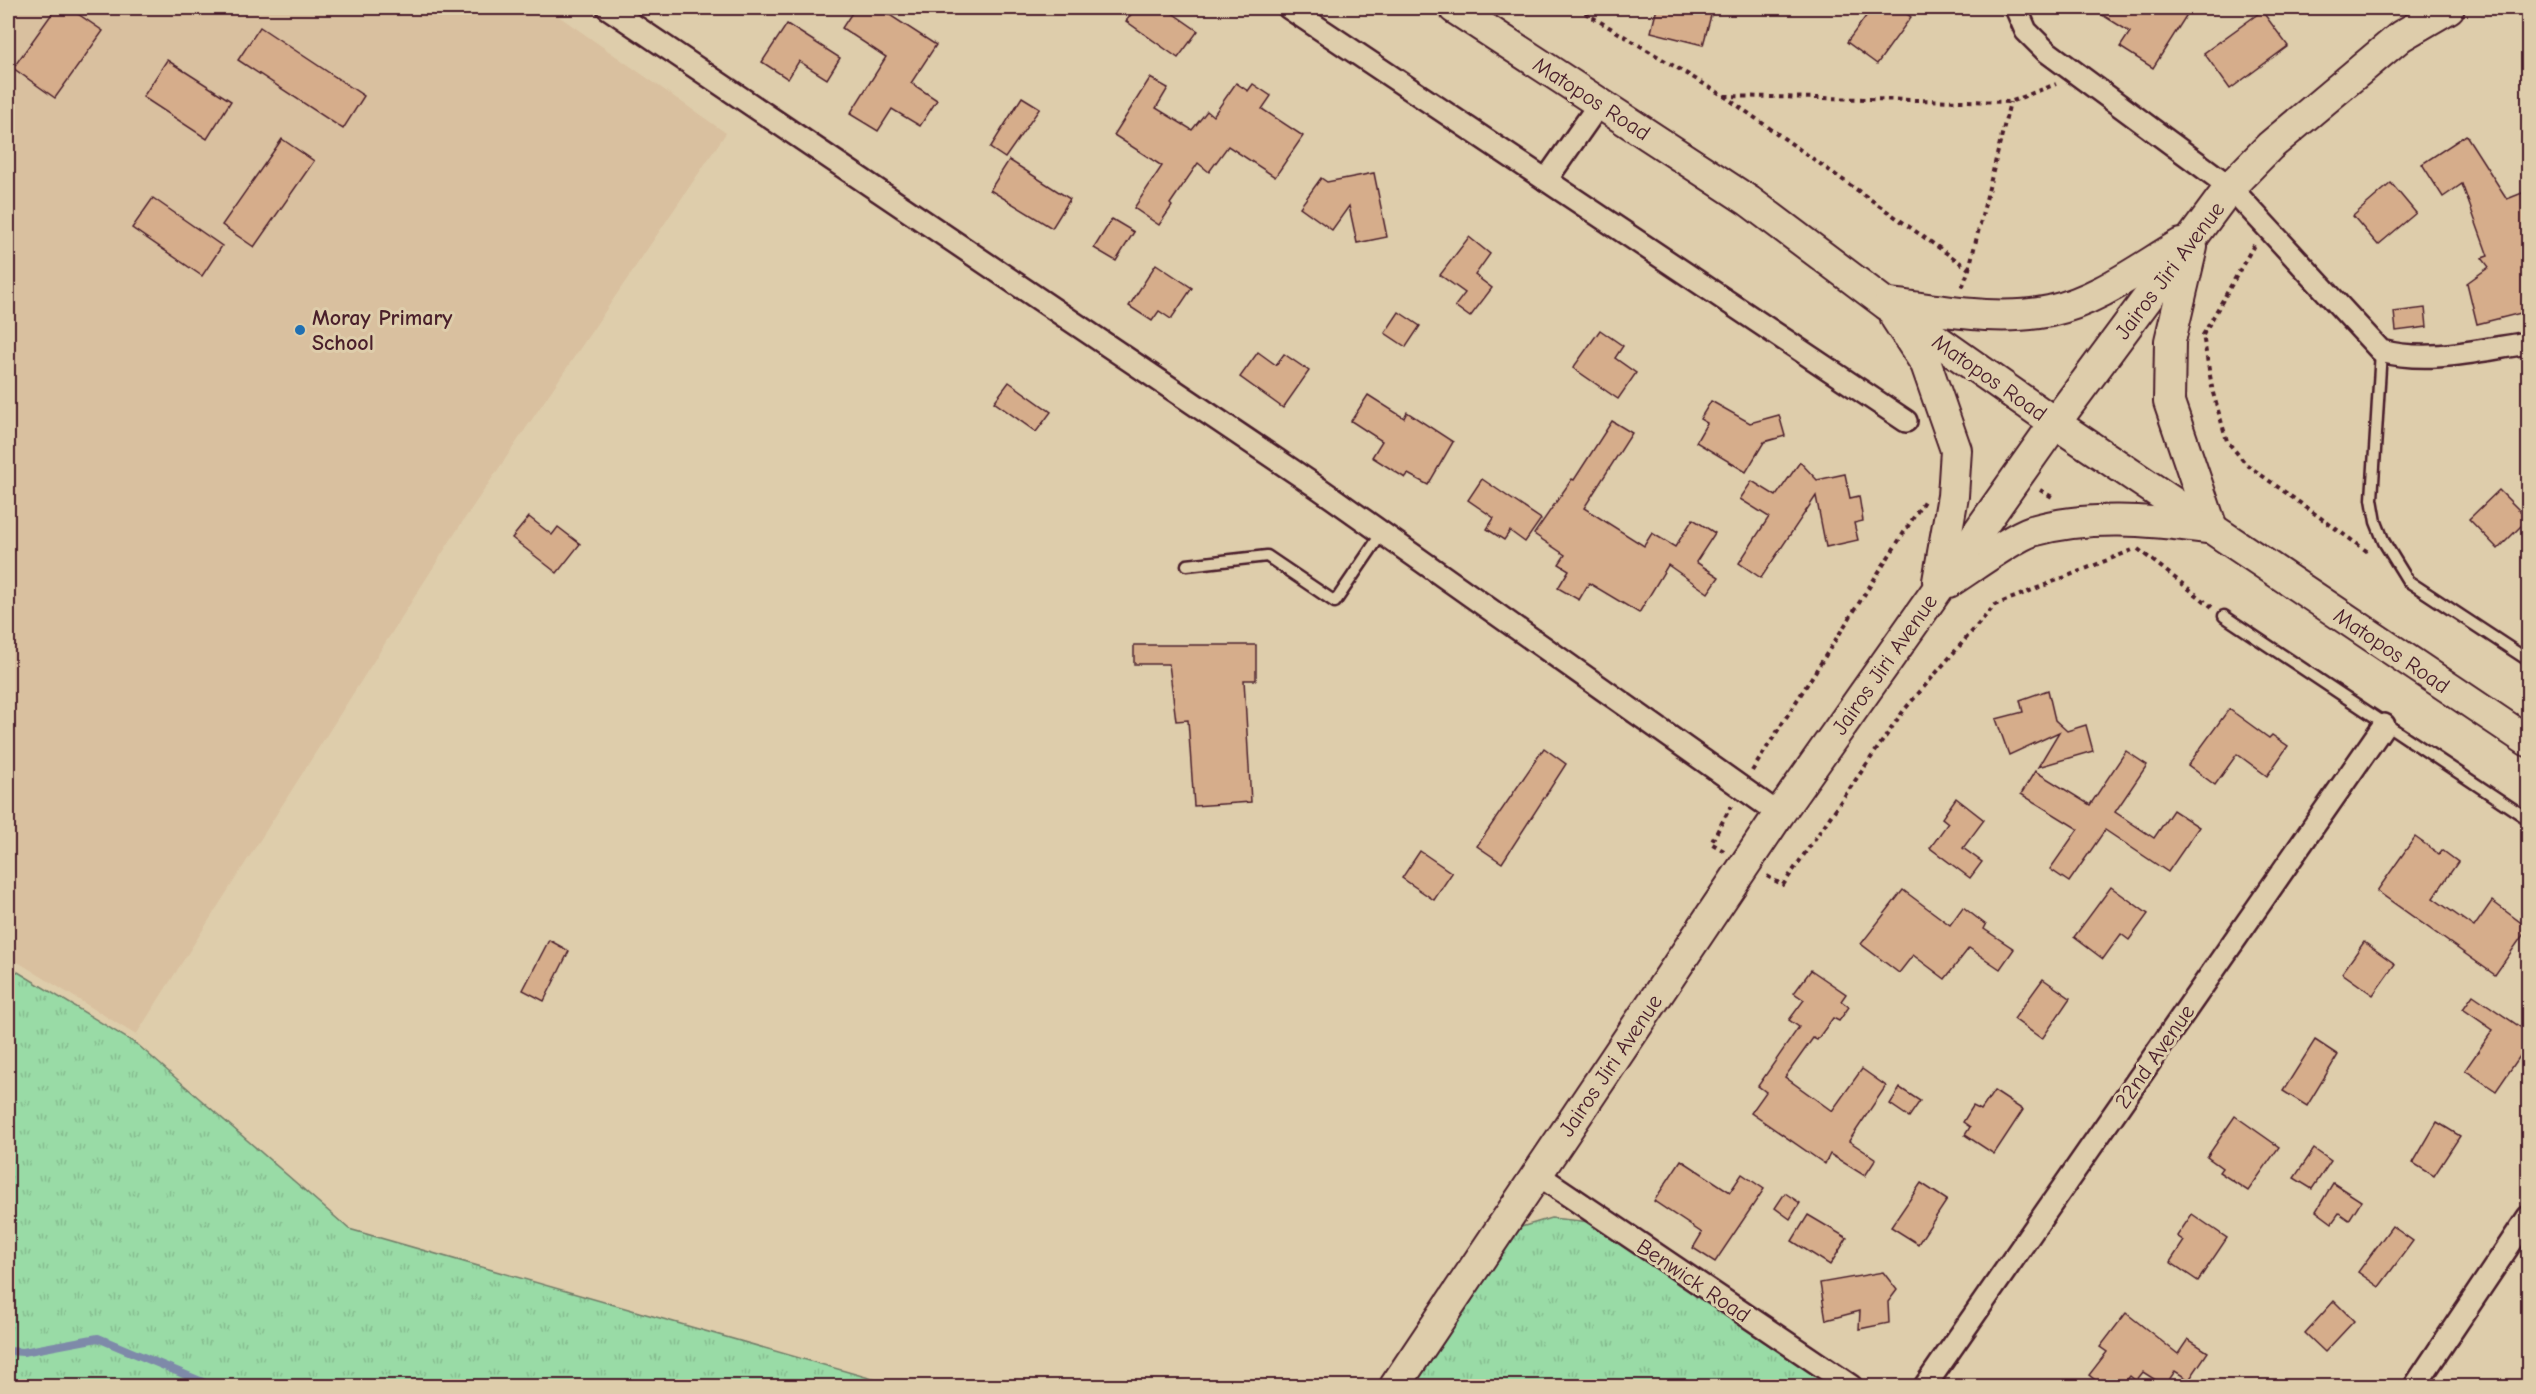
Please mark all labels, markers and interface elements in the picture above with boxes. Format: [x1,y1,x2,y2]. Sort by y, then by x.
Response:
street label: Matopos Road [1528,51,1655,146]
street label: Jairos Jiri Avenue [2110,197,2230,345]
place label: Moray Primary School [312,305,453,356]
marker: Moray Primary School [293,323,307,337]
street label: Matopos Road [1927,329,2052,427]
street label: Jairos Jiri Avenue [1827,589,1943,740]
street label: Matopos Road [2329,603,2454,699]
street label: Jairos Jiri Avenue [1554,990,1668,1142]
street label: 22nd Avenue [2109,999,2200,1114]
street label: Benwick Road [1632,1233,1755,1328]

